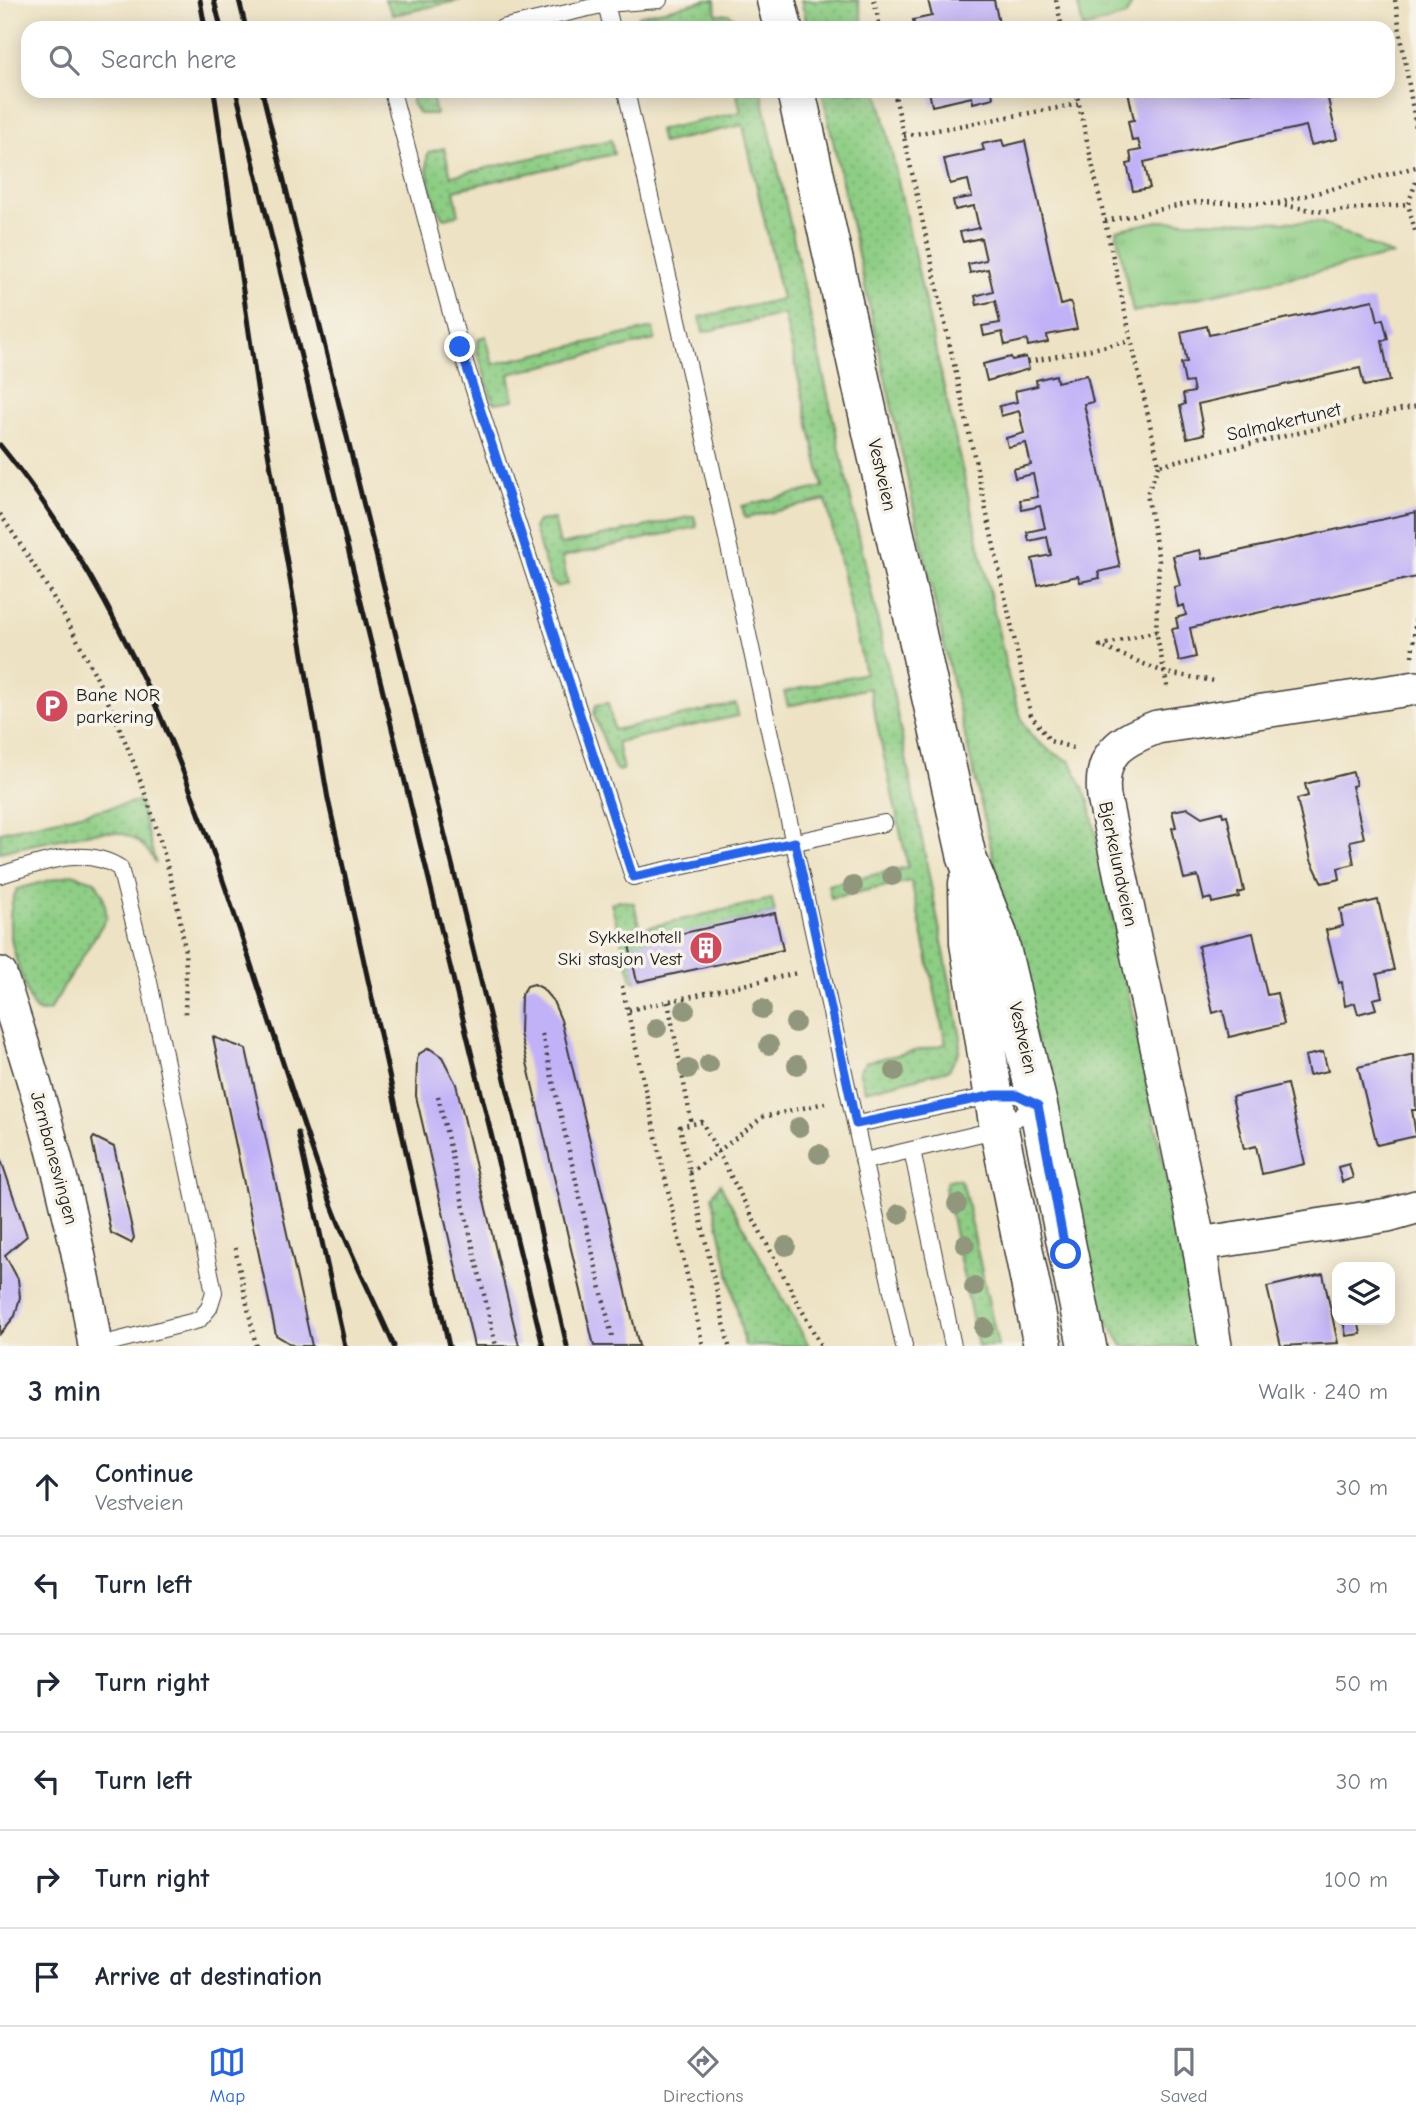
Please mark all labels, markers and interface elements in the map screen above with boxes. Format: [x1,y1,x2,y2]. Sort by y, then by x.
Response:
search box [21,21,1395,98]
icon: search [45,41,83,79]
text: Search here [101,45,236,75]
route end [444,331,475,362]
street label: Salmakertunet [1225,398,1344,446]
street label: Vestveien [863,437,901,513]
place label: Bane NOR parkering [76,684,160,728]
parking icon: Bane NOR parkering [33,687,71,725]
street label: Bjerkelundveien [1094,799,1142,929]
place label: Sykkelhotell Ski stasjon Vest [558,926,683,970]
building icon: Sykkelhotell Ski stasjon Vest [687,929,725,967]
street label: Vestveien [1004,1000,1042,1076]
street label: Jernbanesvingen [26,1089,82,1227]
route start [1050,1238,1081,1269]
map controls [1332,1262,1395,1325]
button: layers [1332,1262,1395,1325]
text: 3 min [28,1374,101,1409]
text: Walk · 240 m [1258,1378,1388,1405]
text: Continue [95,1459,193,1489]
icon: ahead [28,1468,66,1506]
text: 30 m [1336,1474,1388,1501]
text: Vestveien [95,1489,184,1516]
icon: left [28,1566,66,1604]
text: Turn left [95,1570,192,1600]
text: 30 m [1336,1572,1388,1599]
icon: right [28,1664,66,1702]
text: Turn right [95,1668,209,1698]
text: 50 m [1335,1670,1388,1697]
icon: left [28,1762,66,1800]
text: Turn left [95,1766,192,1796]
text: 30 m [1336,1768,1388,1795]
icon: right [28,1860,66,1898]
text: Turn right [95,1864,209,1894]
text: 100 m [1324,1866,1388,1893]
icon: arrive [28,1958,66,1996]
text: Arrive at destination [95,1962,322,1992]
tab: Map [208,2043,246,2107]
tab: Directions [663,2043,743,2107]
tab: Saved [1160,2043,1208,2107]

